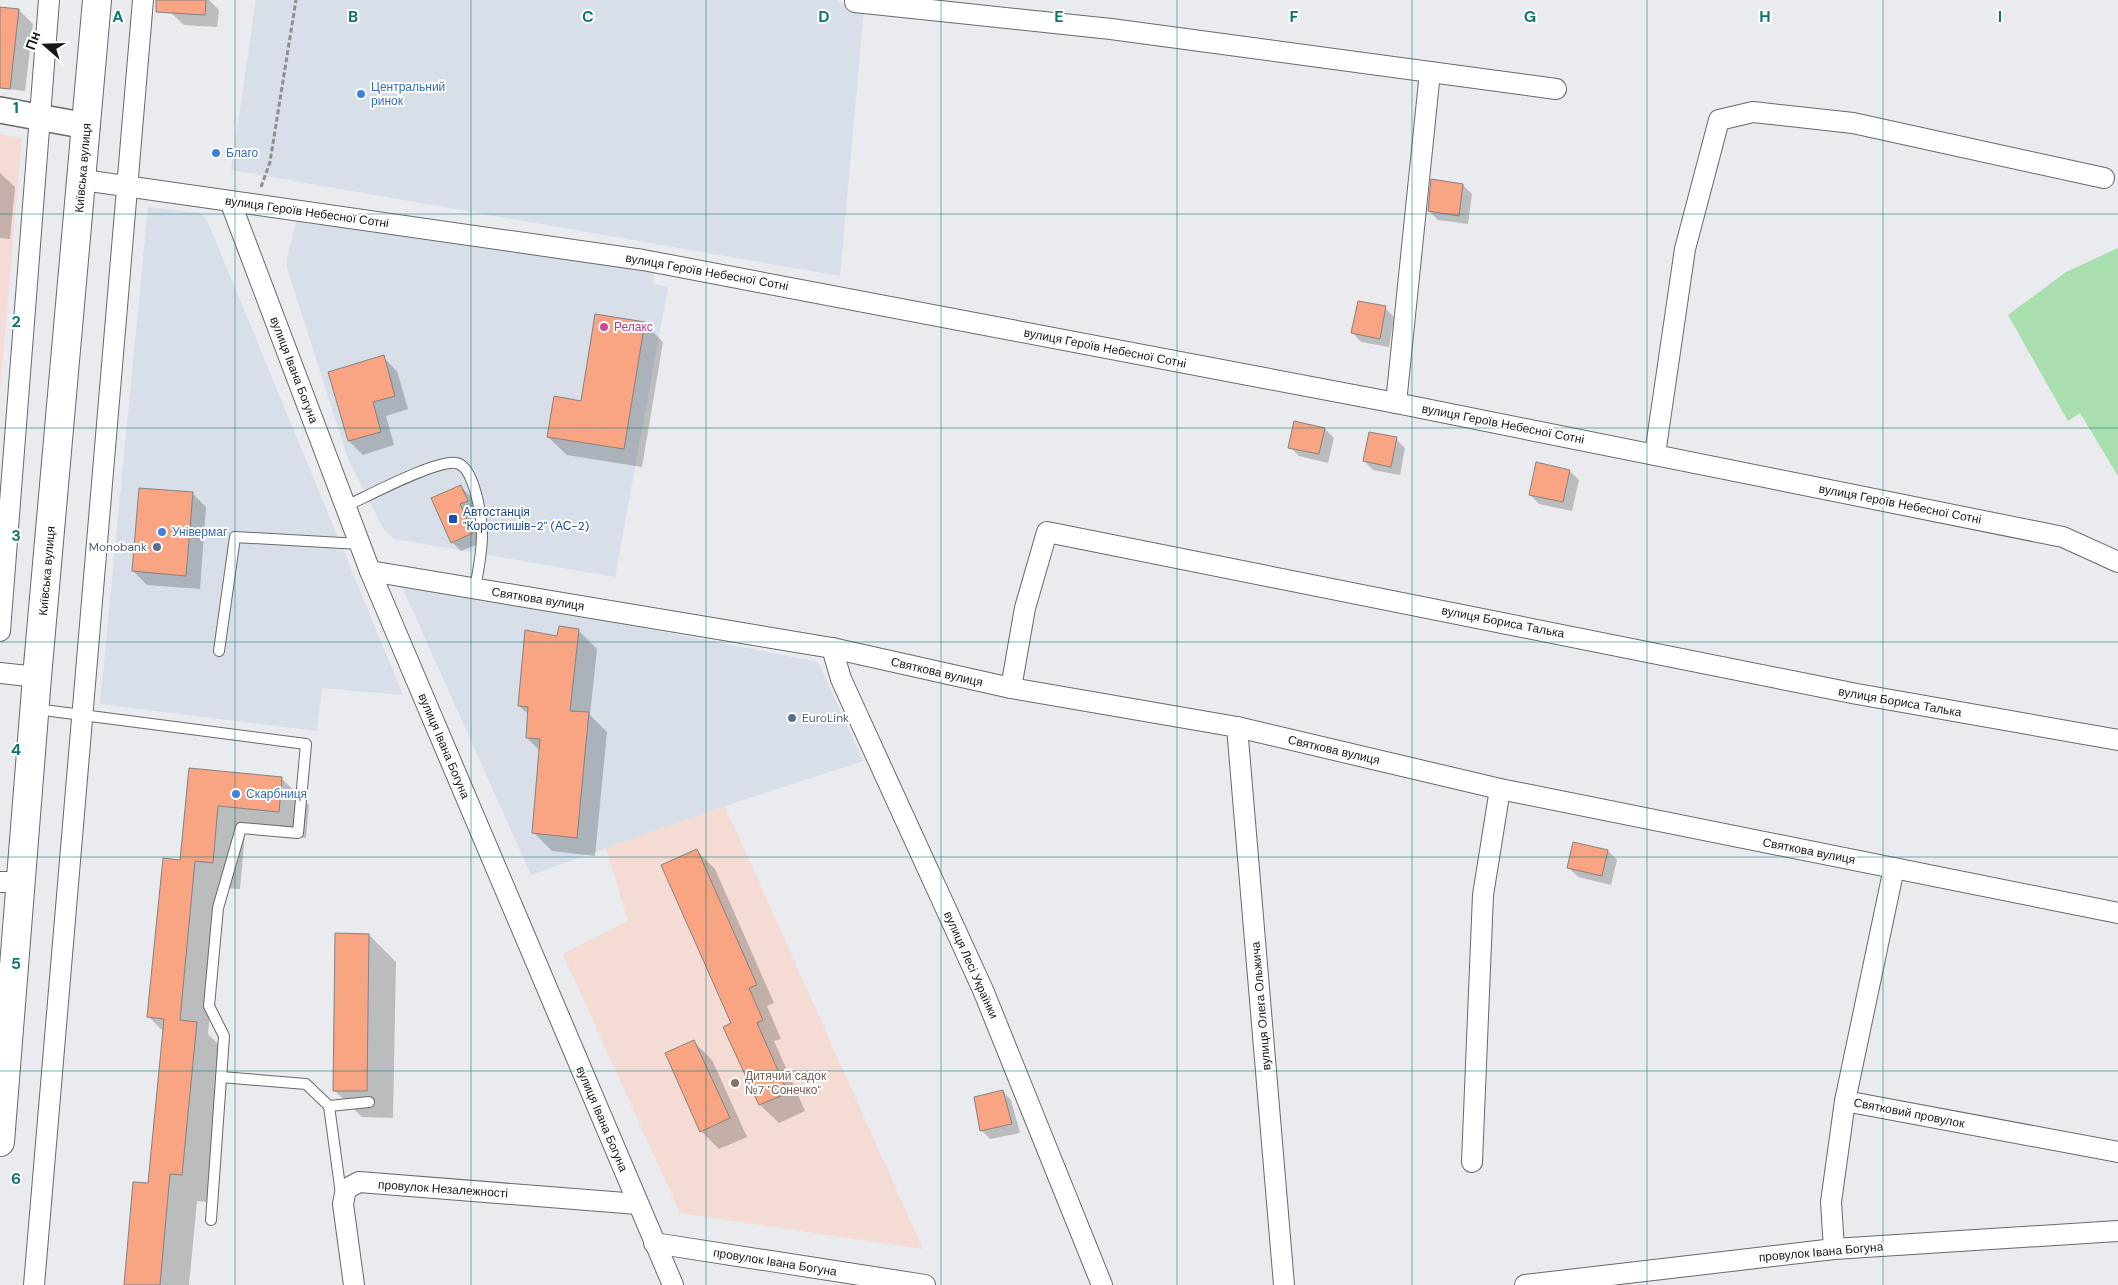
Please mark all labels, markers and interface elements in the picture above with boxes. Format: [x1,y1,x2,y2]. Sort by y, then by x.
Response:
text: A [112,6,124,27]
text: B [348,6,358,27]
text: C [582,6,594,27]
text: D [818,6,830,27]
text: E [1054,6,1064,27]
text: F [1290,6,1299,27]
text: G [1524,6,1536,27]
text: H [1759,6,1771,27]
text: I [1998,6,2002,27]
north arrow [20,20,70,70]
text: Пн [21,29,44,52]
place label: Центральний ринок [371,79,445,109]
marker: Центральний ринок [355,88,367,100]
text: 1 [13,97,19,118]
street label: Київська вулиця [71,123,95,213]
place label: Благо [226,145,259,161]
marker: Благо [210,147,222,159]
street label: вулиця Героїв Небесної Сотні [224,193,390,231]
street label: вулиця Героїв Небесної Сотні [624,250,790,294]
text: 2 [11,311,21,332]
street label: вулиця Івана Богуна [266,314,322,426]
place label: Релакс [614,319,653,335]
marker: Релакс [598,321,610,333]
street label: вулиця Героїв Небесної Сотні [1022,324,1188,372]
street label: вулиця Героїв Небесної Сотні [1420,400,1586,448]
street label: вулиця Героїв Небесної Сотні [1817,480,1983,528]
place label: Автостанція "Коростишів-2" (АС-2) [463,504,589,534]
marker: Автостанція "Коростишів-2" (АС-2) [447,513,459,525]
place label: Універмаг [172,524,228,540]
text: 3 [11,525,21,546]
street label: Київська вулиця [35,526,59,616]
marker: Універмаг [156,526,168,538]
place label: Monobank [89,539,147,555]
marker: Monobank [151,541,163,553]
street label: Святкова вулиця [490,584,586,614]
street label: вулиця Бориса Талька [1440,602,1566,642]
street label: Святкова вулиця [889,654,985,690]
street label: вулиця Бориса Талька [1837,683,1963,721]
street label: вулиця Івана Богуна [415,691,474,801]
place label: EuroLink [802,710,849,726]
marker: EuroLink [786,712,798,724]
street label: Святкова вулиця [1286,732,1382,768]
text: 4 [11,739,21,760]
place label: Скарбниця [246,786,307,802]
marker: Скарбниця [230,788,242,800]
street label: Святкова вулиця [1761,834,1857,868]
street label: вулиця Лесі Українки [940,909,1002,1021]
street label: вулиця Олега Ольжича [1247,941,1275,1071]
text: 5 [11,953,21,974]
street label: вулиця Івана Богуна [573,1064,632,1174]
place label: Дитячий садок №7 "Сонечко" [745,1068,827,1098]
marker: Дитячий садок №7 "Сонечко" [729,1077,741,1089]
street label: Святковий провулок [1852,1094,1967,1132]
text: 6 [11,1168,21,1189]
street label: провулок Незалежності [377,1176,509,1202]
street label: провулок Івана Богуна [1758,1239,1884,1265]
street label: провулок Івана Богуна [712,1244,838,1280]

